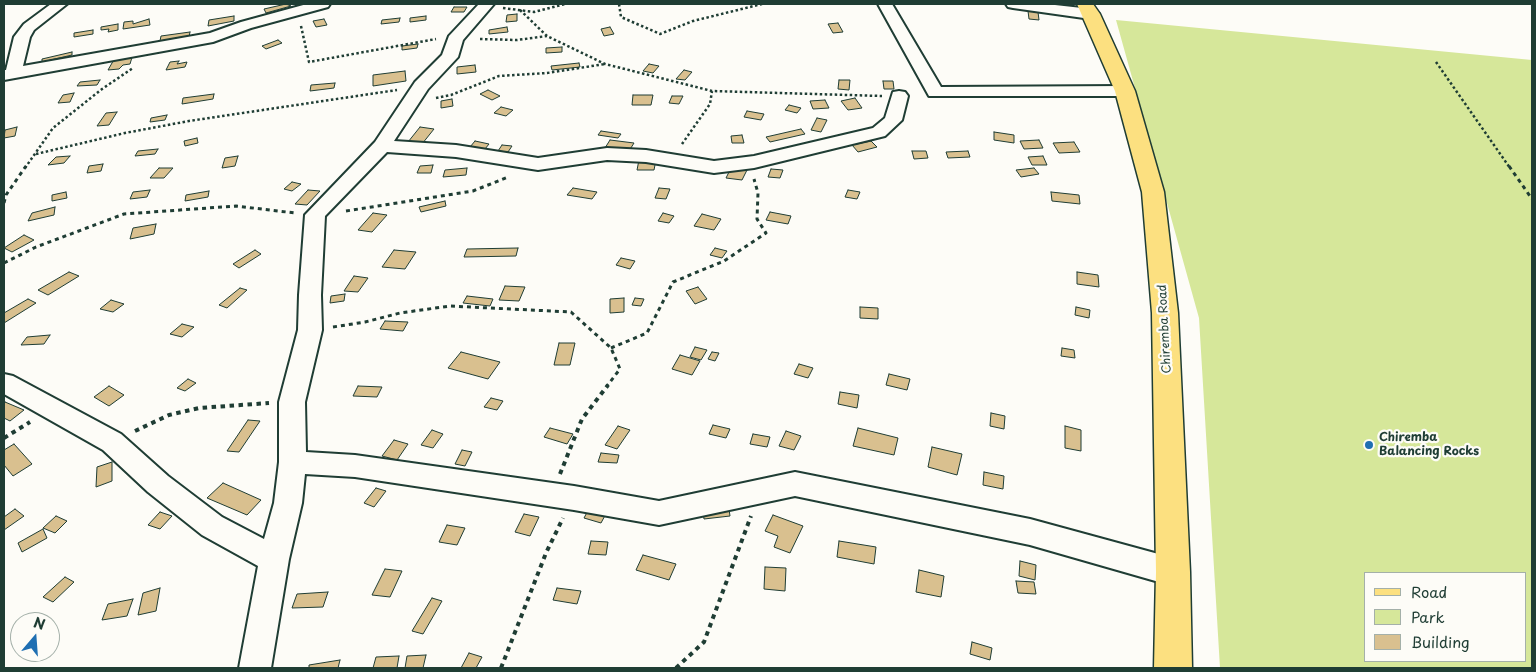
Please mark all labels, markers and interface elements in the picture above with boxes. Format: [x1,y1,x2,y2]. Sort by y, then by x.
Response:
street label: Chiremba Road [1155,284,1175,374]
place label: Chiremba Balancing Rocks [1379,431,1479,459]
marker: Chiremba Balancing Rocks [1363,439,1375,451]
legend [1364,572,1526,662]
text: Road [1411,580,1447,603]
text: Park [1411,605,1445,628]
north arrow [10,612,60,662]
text: N [31,612,48,635]
text: Building [1411,630,1470,653]

